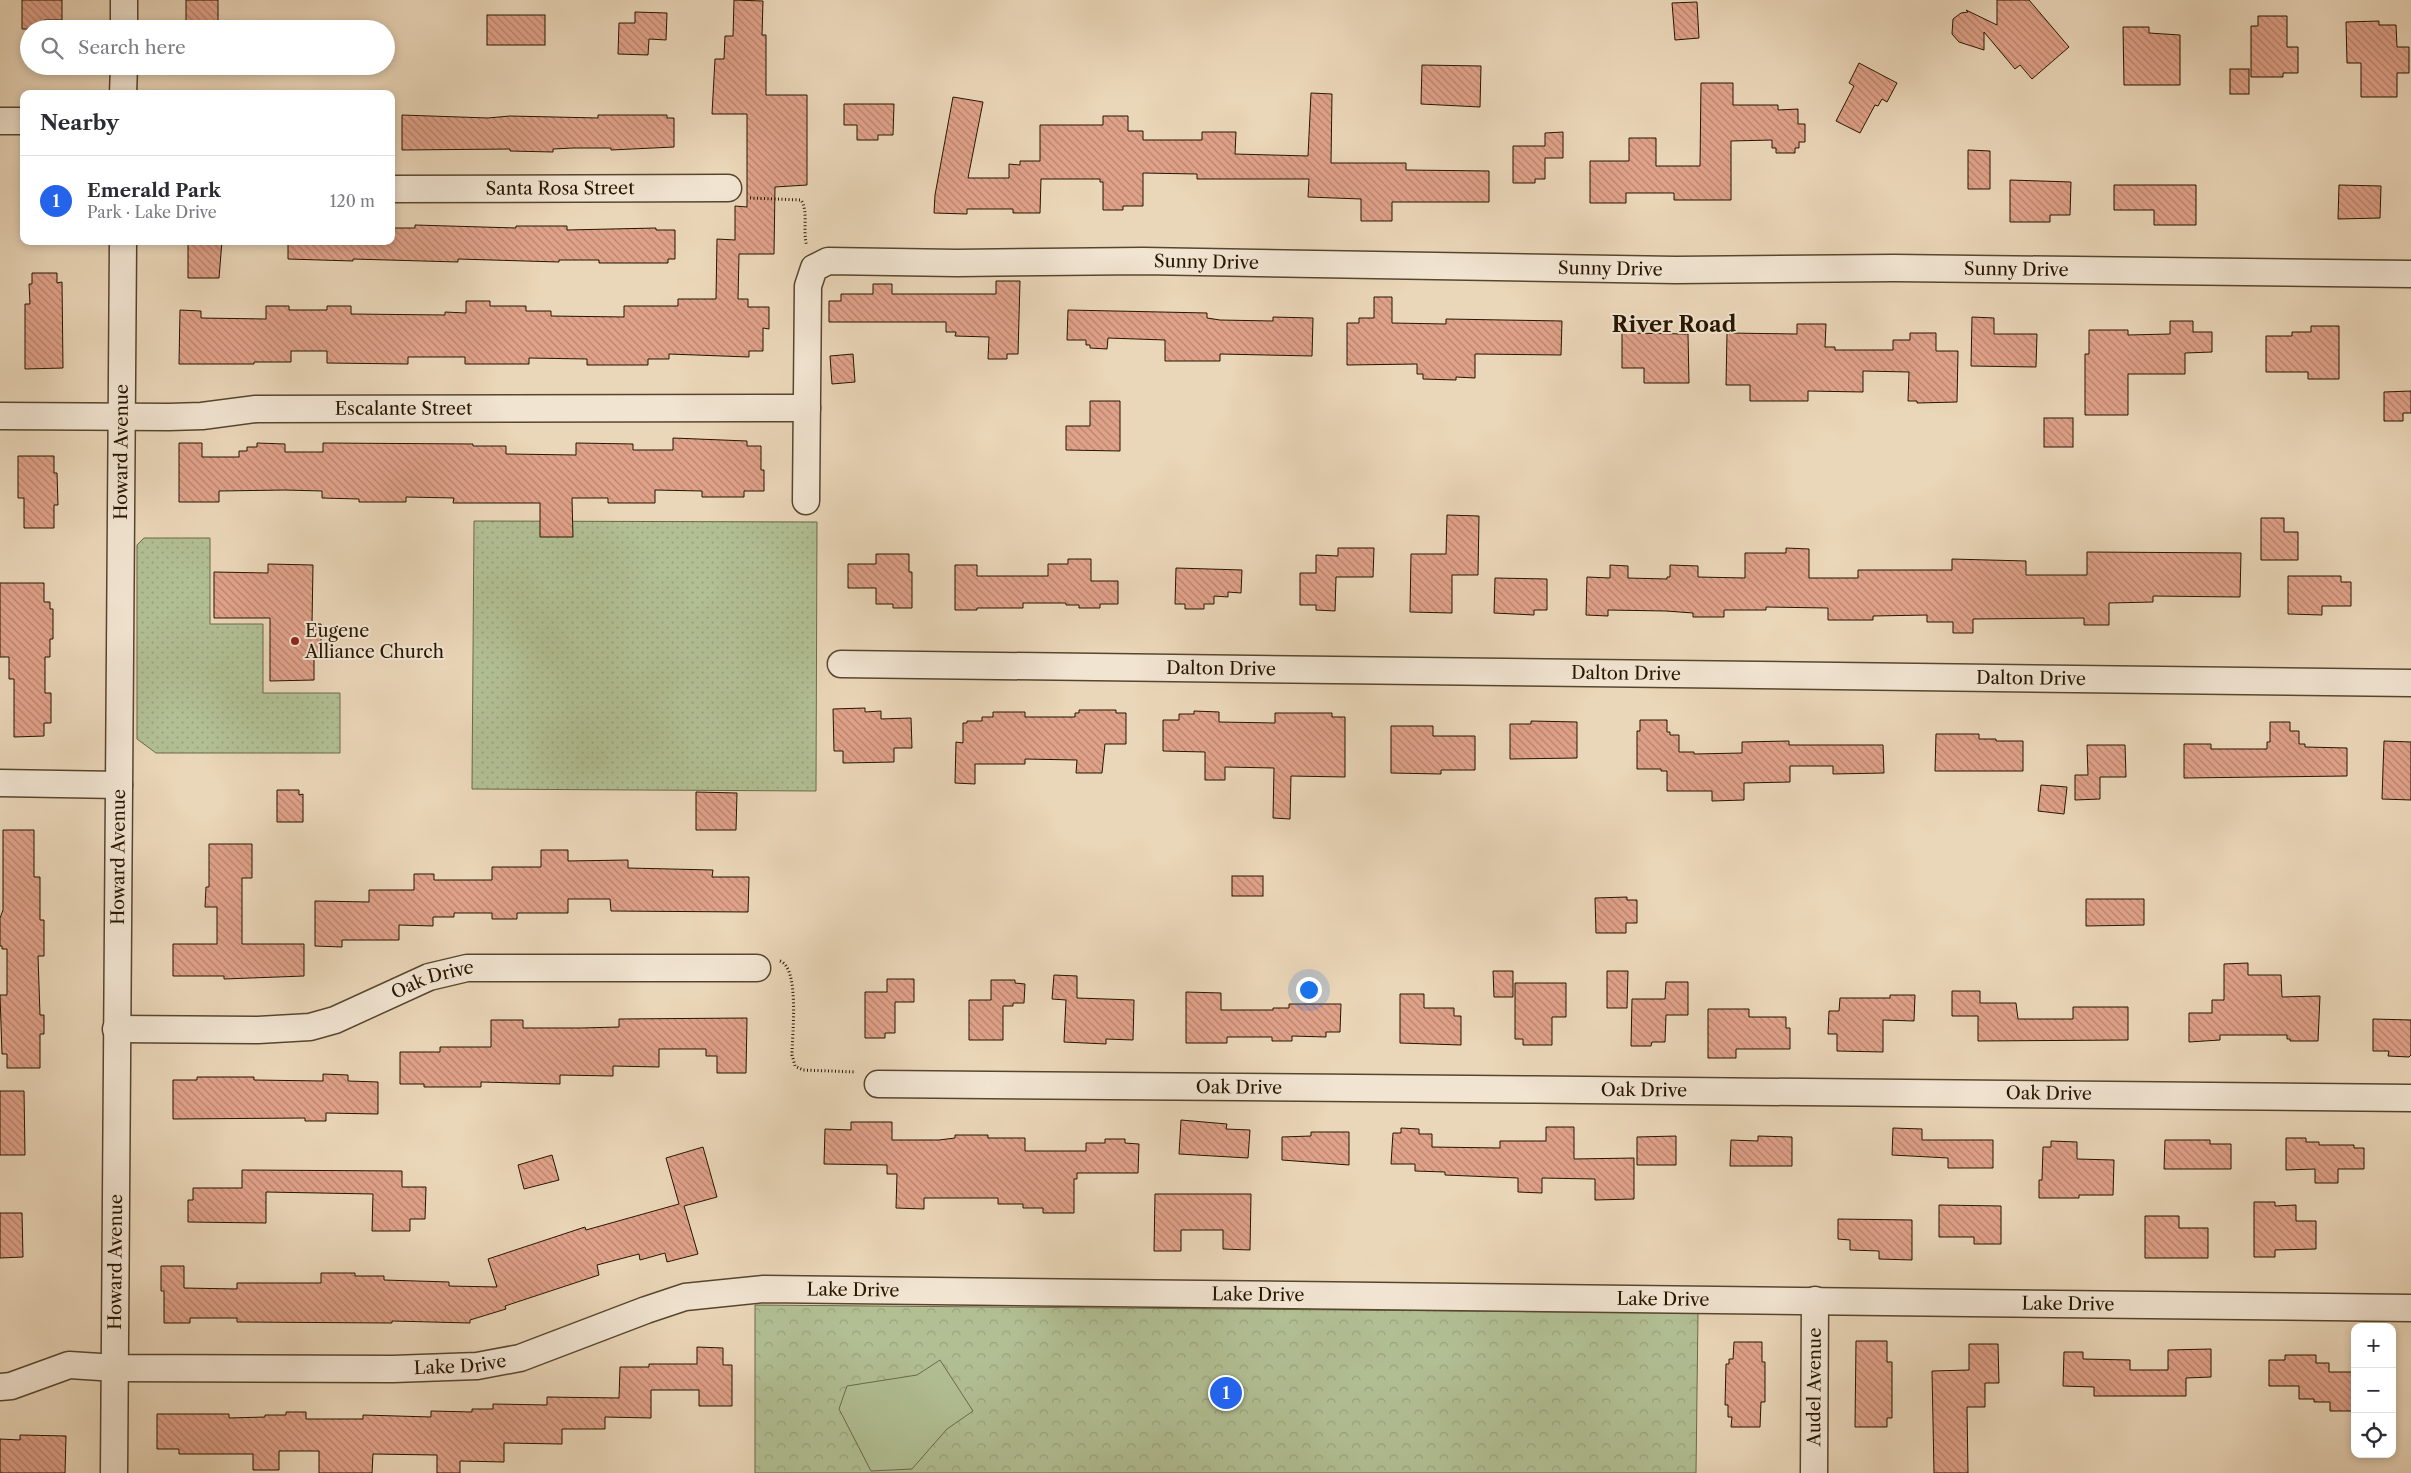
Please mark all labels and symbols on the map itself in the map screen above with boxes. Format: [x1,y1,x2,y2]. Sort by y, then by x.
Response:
street label: Santa Rosa Street [485,177,635,200]
street label: Sunny Drive [1154,250,1259,274]
street label: Sunny Drive [1558,257,1663,281]
street label: Sunny Drive [1964,258,2069,281]
district label: River Road [1612,311,1737,338]
street label: Howard Avenue [110,384,133,520]
street label: Escalante Street [335,398,473,420]
place label: Eugene Alliance Church [304,620,444,663]
marker: Eugene Alliance Church [289,635,301,647]
street label: Dalton Drive [1166,657,1276,680]
street label: Dalton Drive [1571,662,1681,685]
street label: Dalton Drive [1976,667,2086,690]
street label: Howard Avenue [107,789,130,925]
street label: Oak Drive [388,957,474,1004]
your location [1296,977,1322,1003]
street label: Oak Drive [1196,1076,1282,1099]
street label: Oak Drive [1601,1079,1687,1102]
street label: Oak Drive [2006,1082,2092,1105]
street label: Howard Avenue [104,1194,127,1330]
street label: Lake Drive [807,1278,900,1302]
street label: Lake Drive [1212,1283,1304,1306]
street label: Lake Drive [1616,1288,1709,1311]
street label: Lake Drive [2021,1293,2114,1316]
street label: Audel Avenue [1803,1328,1826,1447]
street label: Lake Drive [413,1350,508,1379]
pin: 1 [1210,1374,1242,1412]

